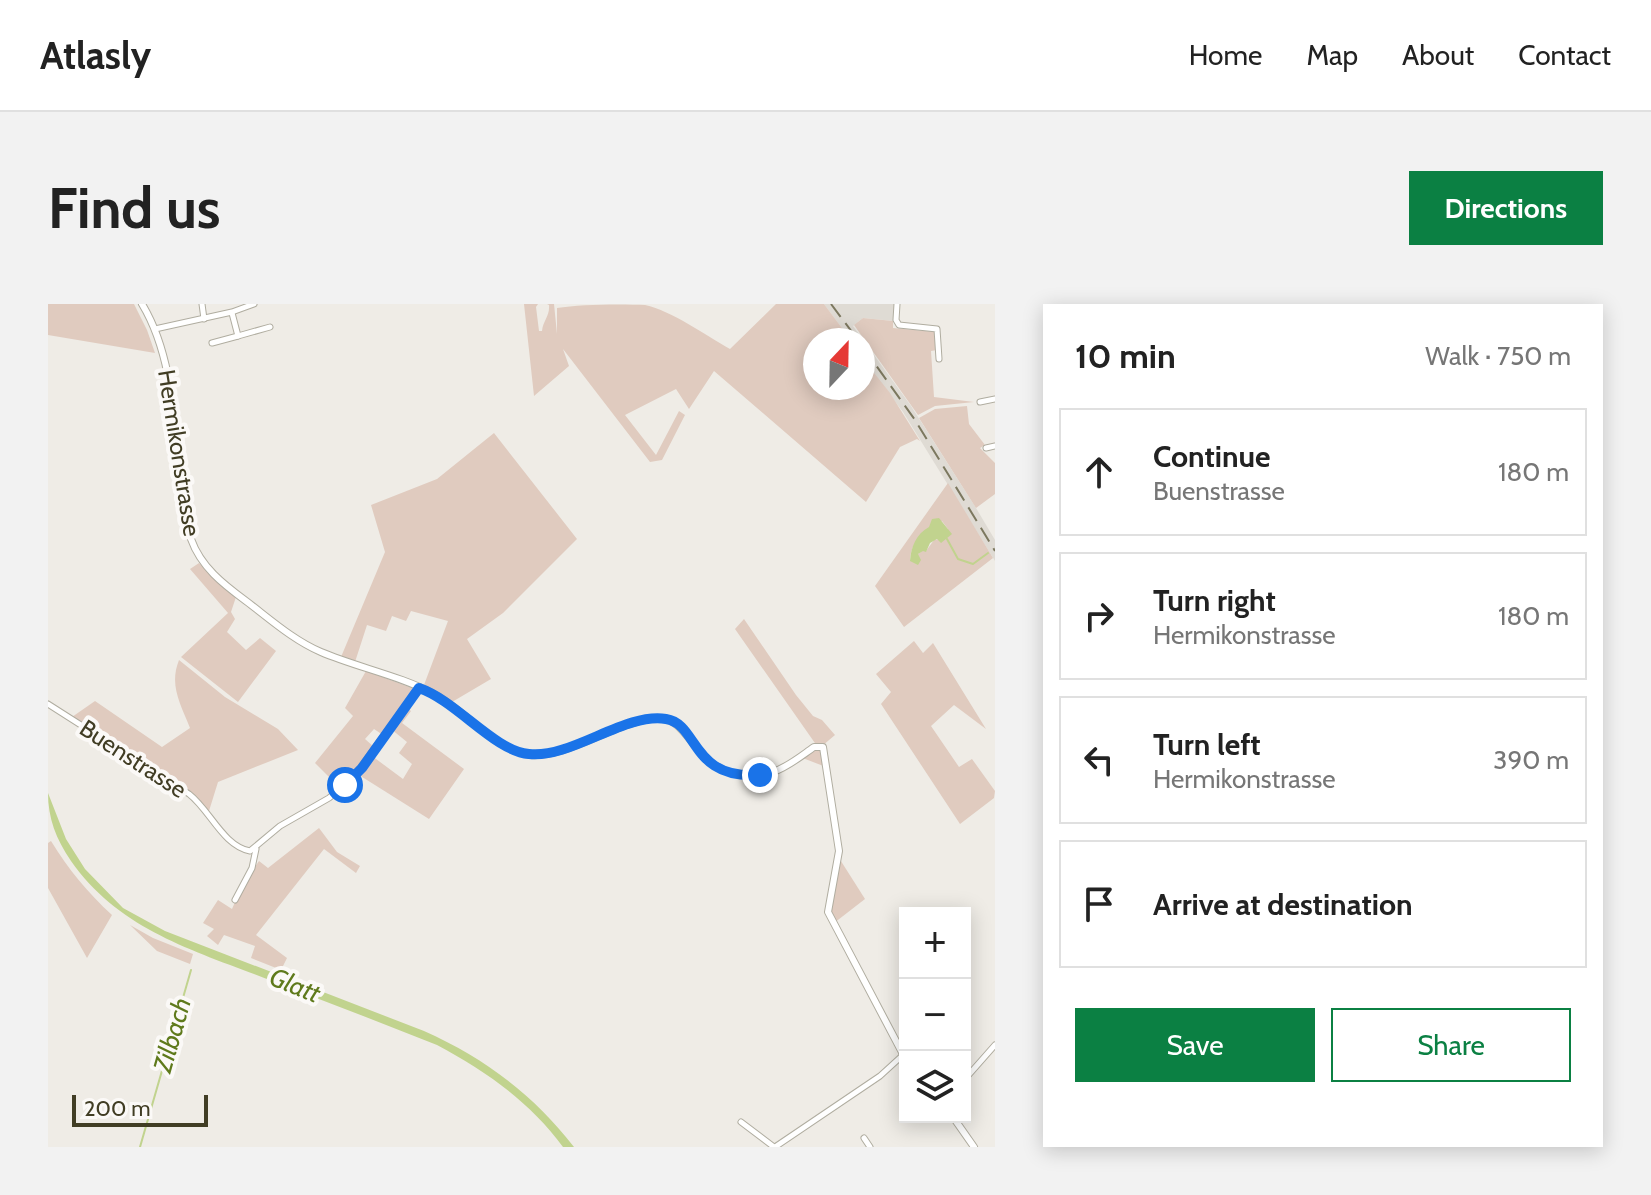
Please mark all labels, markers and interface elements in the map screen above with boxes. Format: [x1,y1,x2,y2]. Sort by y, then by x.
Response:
text: Atlasly [40,32,151,79]
text: Home [1189,38,1262,72]
text: Map [1306,38,1358,72]
text: About [1402,38,1474,72]
text: Contact [1518,38,1611,72]
button: Directions [1409,171,1603,245]
text: Find us [48,174,221,242]
north arrow [803,328,875,400]
text: 10 min [1075,335,1176,377]
text: Walk · 750 m [1425,340,1571,372]
street label: Hermikonstrasse [152,367,207,538]
text: Continue [1153,438,1270,475]
icon: ahead [1077,450,1121,494]
text: 180 m [1498,456,1569,488]
text: Buenstrasse [1153,475,1285,507]
text: Turn right [1153,582,1276,619]
icon: right [1077,594,1121,638]
text: 180 m [1498,600,1569,632]
text: Hermikonstrasse [1153,619,1336,651]
street label: Buenstrasse [74,713,192,804]
text: Turn left [1153,726,1261,763]
icon: left [1077,738,1121,782]
text: 390 m [1493,744,1569,776]
route end [742,757,778,793]
text: Hermikonstrasse [1153,763,1336,795]
route start [327,767,363,803]
icon: arrive [1077,882,1121,926]
text: Arrive at destination [1153,886,1413,923]
map controls [899,907,971,1123]
button: + [899,907,971,979]
water label: Glatt [265,960,326,1010]
button: − [899,979,971,1051]
water label: Zilbach [146,994,198,1078]
button: Save [1075,1008,1315,1082]
button: Share [1331,1008,1571,1082]
button: layers [899,1051,971,1123]
scale bar [72,1091,208,1127]
text: 200 m [84,1095,150,1122]

